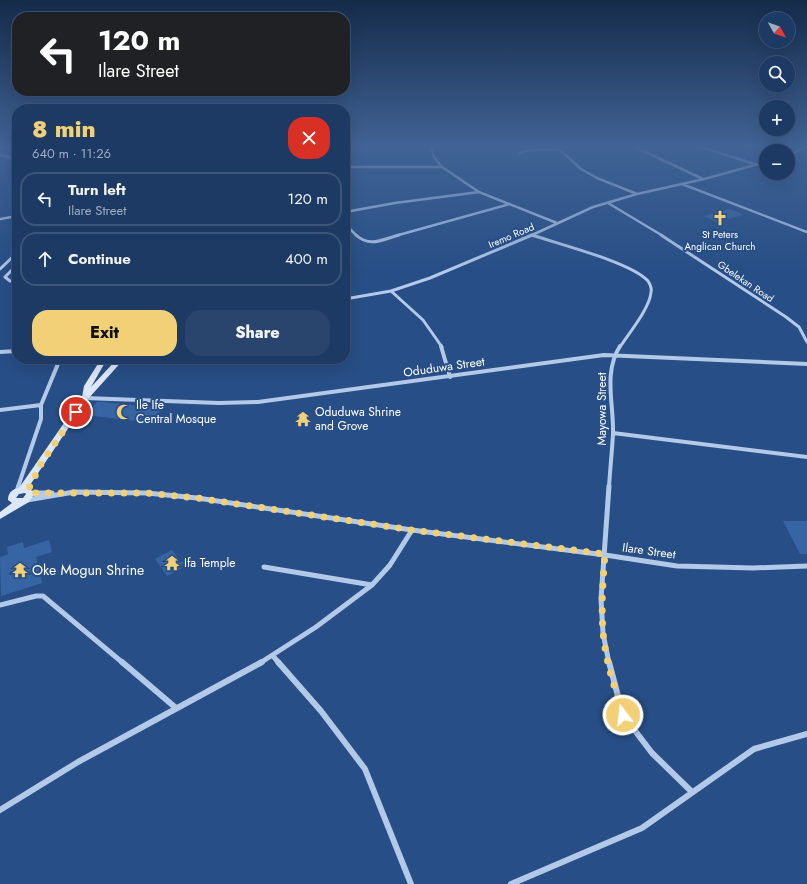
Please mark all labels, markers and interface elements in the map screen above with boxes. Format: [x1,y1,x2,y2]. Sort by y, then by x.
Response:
north arrow [759,12,795,48]
map controls [759,12,795,180]
text: 120 m [98,20,181,61]
icon: left [32,28,84,80]
button: search [759,56,795,92]
text: Ilare Street [98,58,179,84]
button: + [759,100,795,136]
text: 8 min [32,111,96,146]
button: close [288,117,330,159]
text: 640 m · 11:26 [32,144,111,163]
button: − [759,144,795,180]
text: Turn left [68,179,126,201]
icon: left [34,188,56,210]
text: 120 m [288,188,328,210]
text: Ilare Street [68,201,126,220]
church icon: St Peters Anglican Church [711,209,729,227]
street label: Iremo Road [486,219,537,252]
place label: St Peters Anglican Church [685,227,755,254]
icon: ahead [34,248,56,270]
text: Continue [68,248,131,270]
text: 400 m [285,248,328,270]
street label: Gbelekan Road [715,257,777,306]
button: Exit [32,310,177,356]
button: Share [185,310,330,356]
street label: Oduduwa Street [402,352,486,382]
street label: Mayowa Street [593,372,611,446]
pin [59,395,93,429]
place label: Ile Ife Central Mosque [136,396,216,428]
icon: arrive [65,401,87,423]
mosque icon: Ile Ife Central Mosque [115,403,133,421]
place label: Oduduwa Shrine and Grove [315,403,401,435]
temple icon: Oduduwa Shrine and Grove [294,410,312,428]
street label: Ilare Street [621,538,677,564]
temple icon: Ifa Temple [163,554,181,572]
place label: Ifa Temple [184,554,235,572]
place label: Oke Mogun Shrine [32,560,144,580]
temple icon: Oke Mogun Shrine [11,561,29,579]
position arrow [602,694,644,736]

